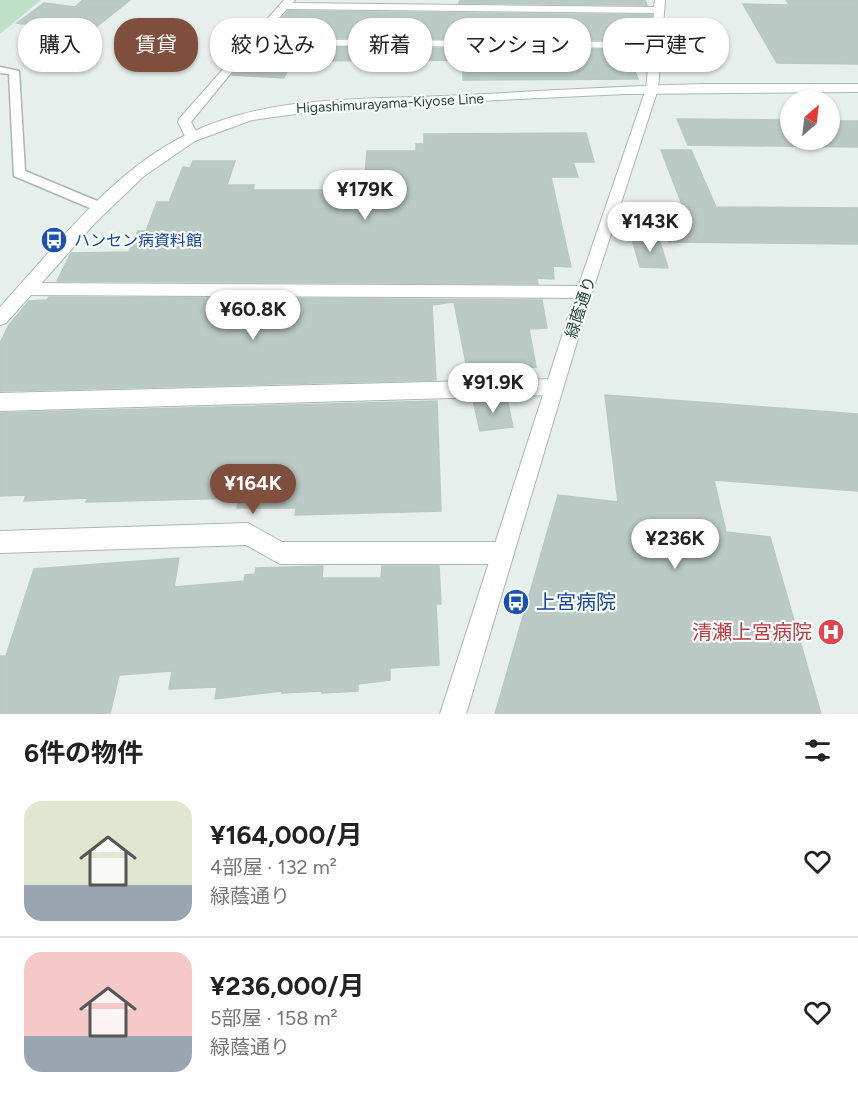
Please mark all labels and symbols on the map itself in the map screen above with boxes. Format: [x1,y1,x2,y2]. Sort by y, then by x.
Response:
street label: Higashimurayama-Kiyose Line [296,90,485,117]
north arrow [780,90,840,150]
pin: ¥179K [323,170,407,221]
pin: ¥143K [608,202,692,253]
bus stop icon: ハンセン病資料館 [39,225,69,255]
place label: ハンセン病資料館 [74,231,202,250]
street label: 緑蔭通り [562,274,599,341]
pin: ¥60.8K [204,290,302,341]
pin: ¥91.9K [444,363,542,414]
pin: ¥164K [211,464,295,515]
pin: ¥236K [633,519,717,570]
bus stop icon: 上宮病院 [501,587,531,617]
place label: 上宮病院 [536,590,616,614]
hospital icon: 清瀬上宮病院 [816,617,846,647]
place label: 清瀬上宮病院 [692,620,812,644]

